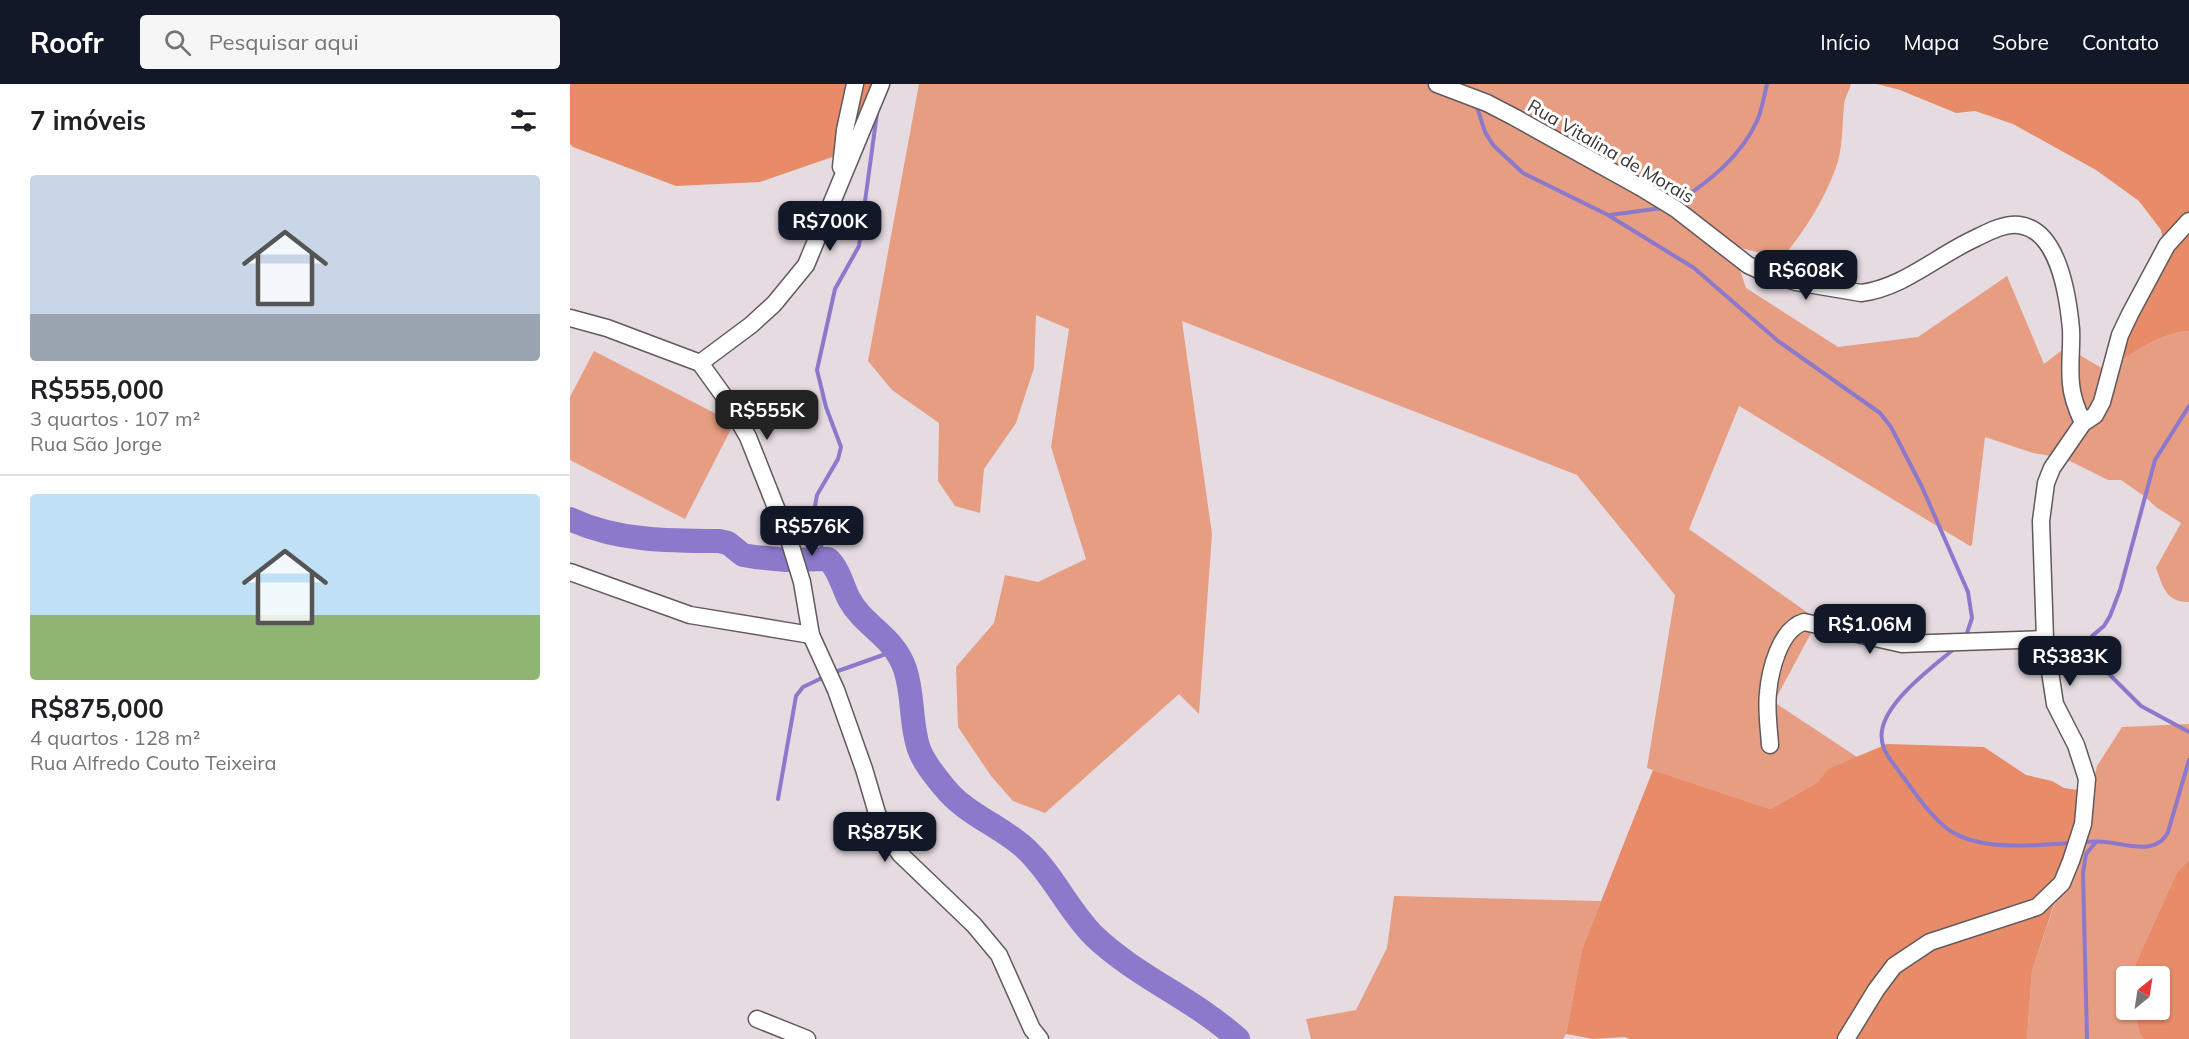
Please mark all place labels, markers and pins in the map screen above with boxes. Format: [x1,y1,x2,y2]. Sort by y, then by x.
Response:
pin: R$700K [781,201,879,252]
pin: R$608K [1757,250,1855,301]
pin: R$555K [718,390,816,441]
pin: R$576K [763,506,861,557]
pin: R$1.06M [1815,604,1925,655]
pin: R$383K [2021,636,2119,687]
pin: R$875K [836,812,934,863]

